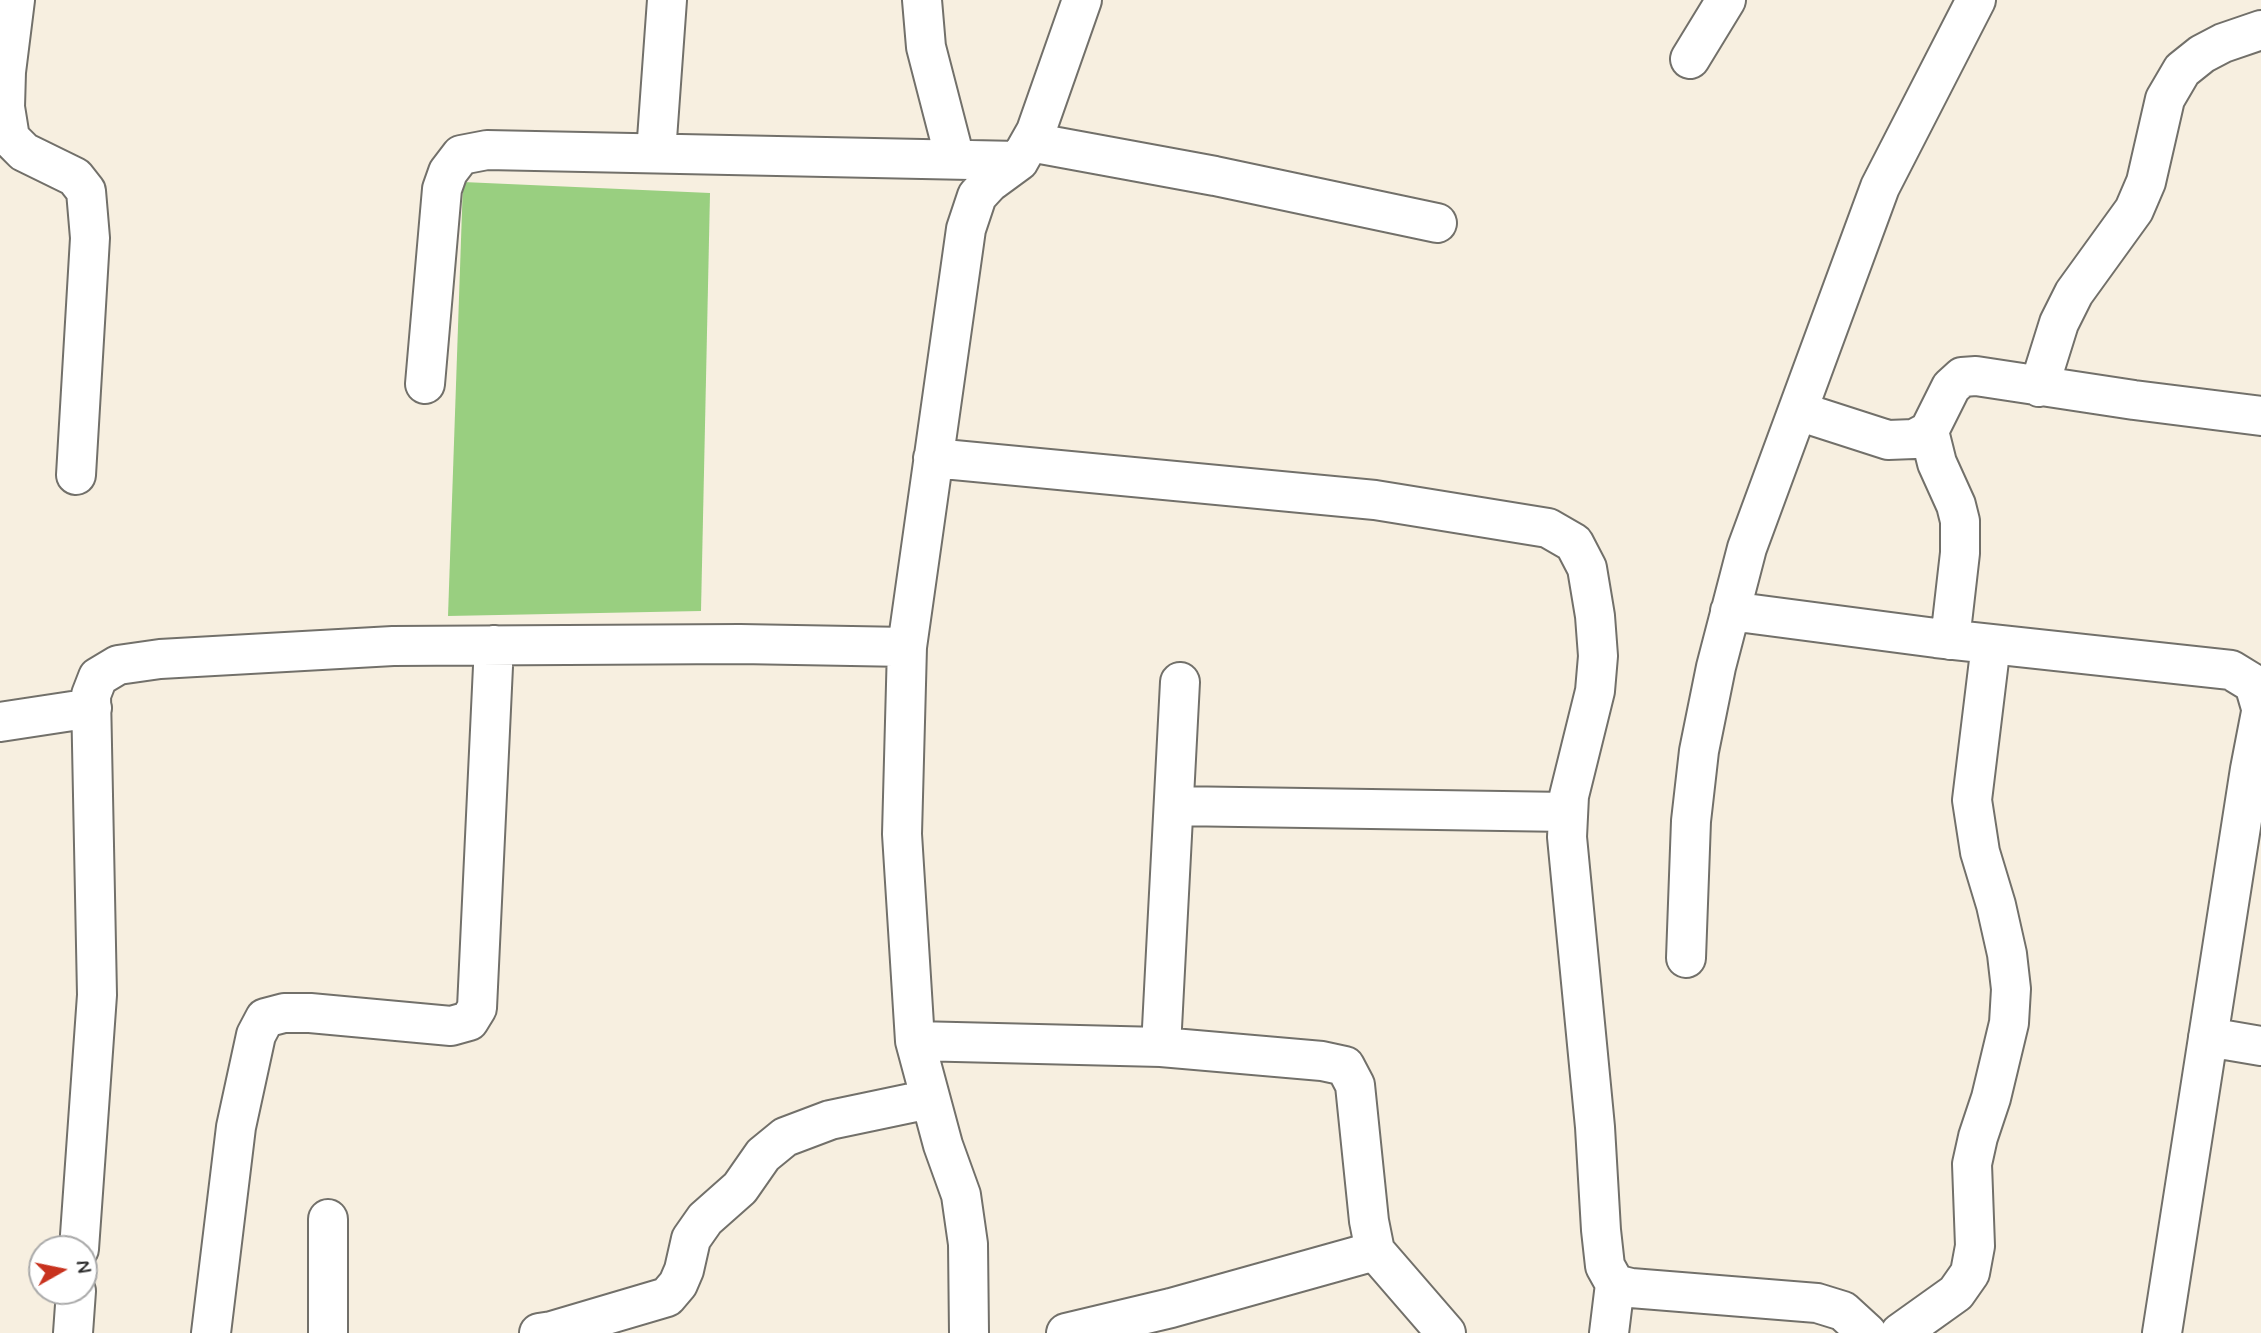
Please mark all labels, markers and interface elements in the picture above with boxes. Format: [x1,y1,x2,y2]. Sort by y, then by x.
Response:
north arrow [28,1235,98,1305]
text: N [69,1259,96,1275]

